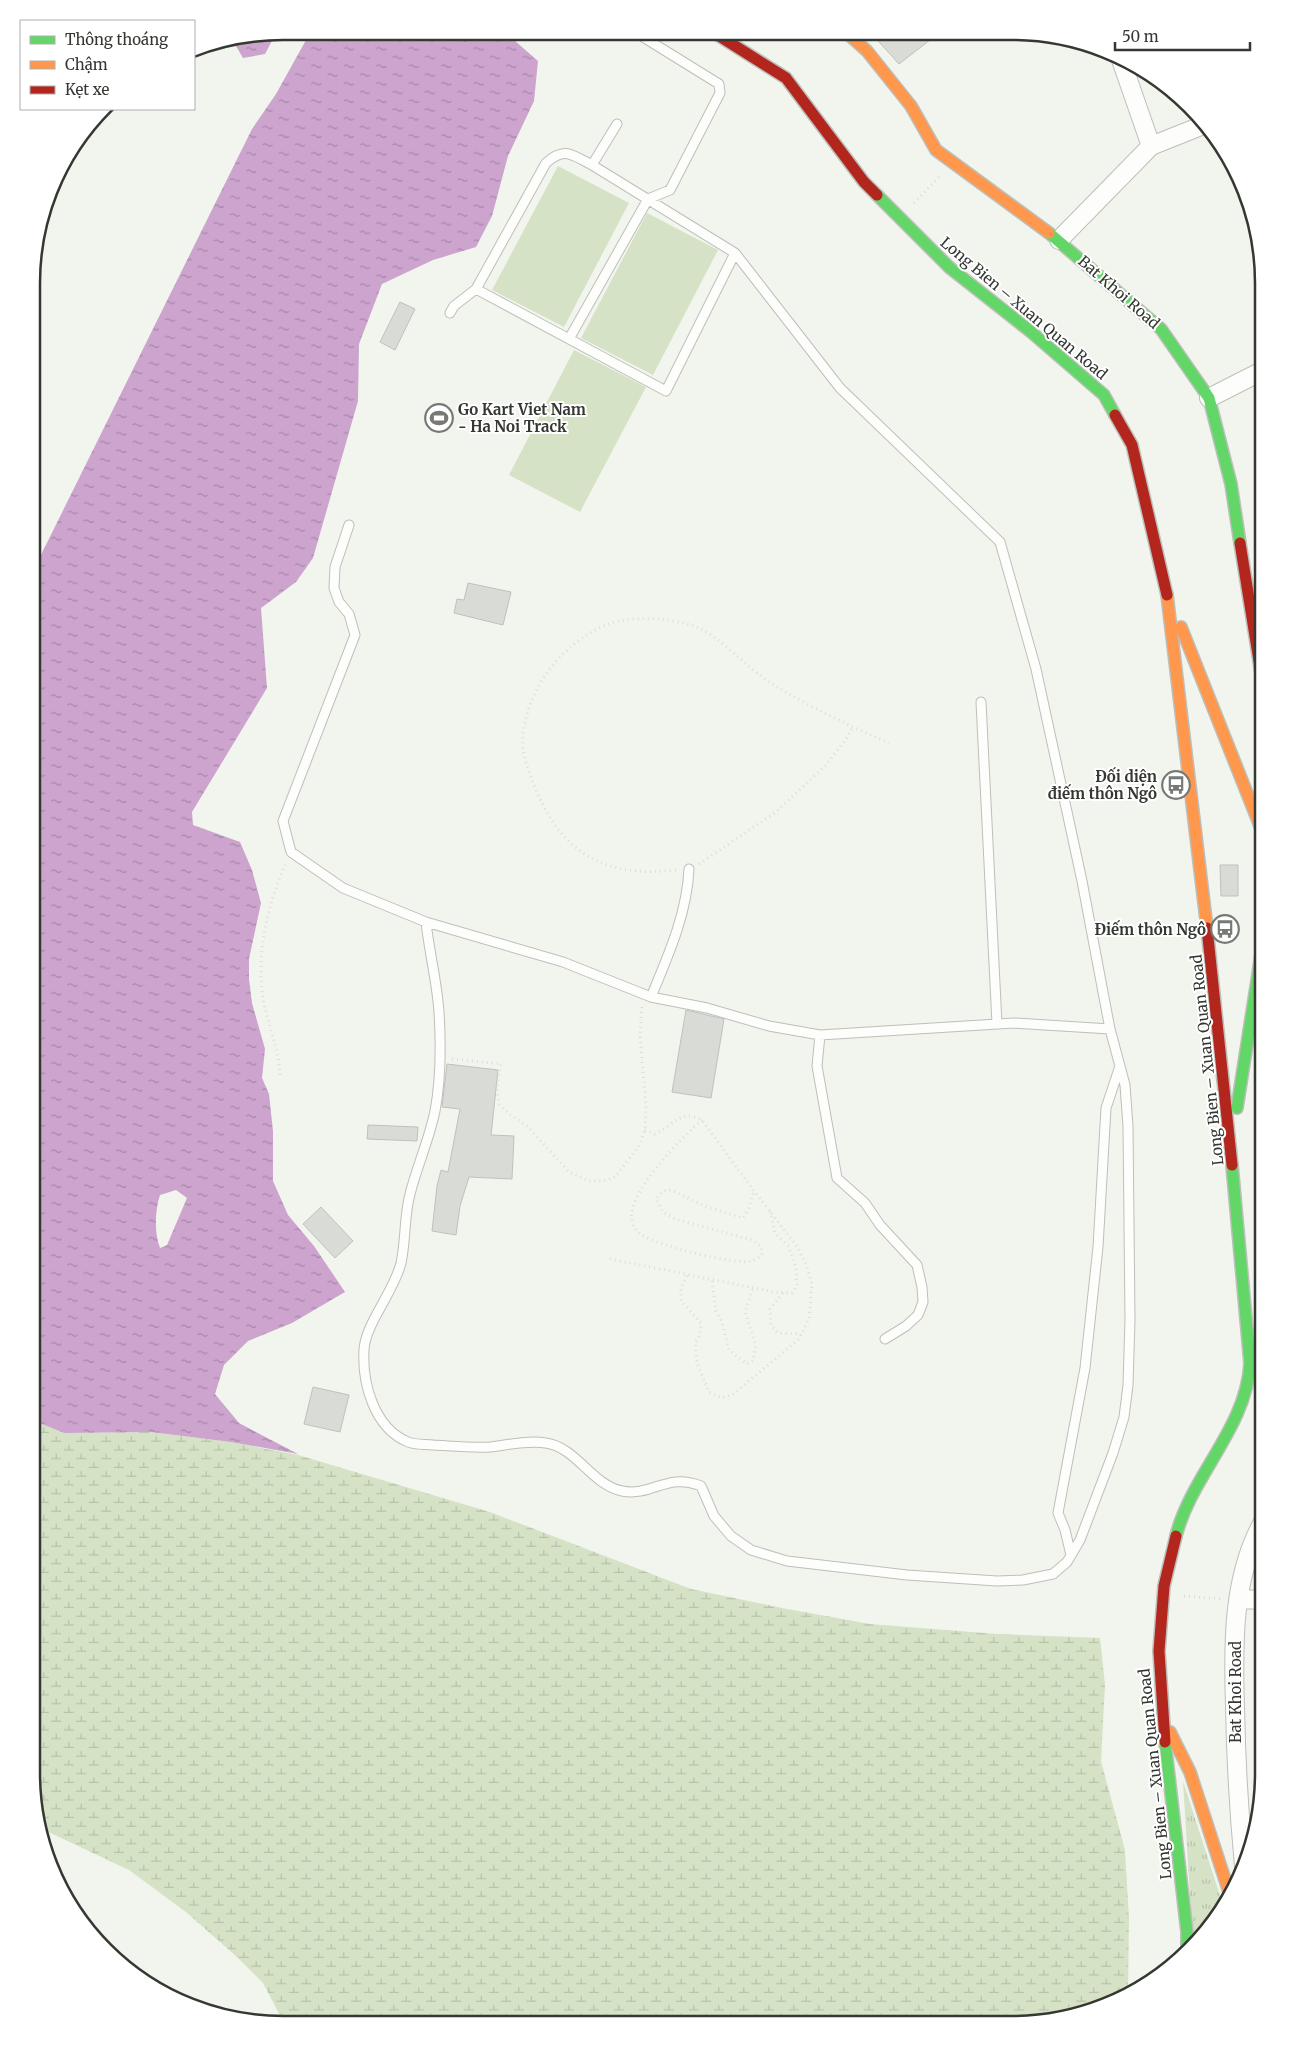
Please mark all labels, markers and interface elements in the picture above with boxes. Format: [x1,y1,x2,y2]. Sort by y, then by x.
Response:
legend [20,20,195,110]
scale bar [1115,20,1250,52]
text: 50 m [1122,27,1159,46]
text: Thông thoáng [65,30,168,49]
text: Chậm [65,55,108,74]
text: Kẹt xe [65,80,109,99]
street label: Long Bien – Xuan Quan Road [937,233,1111,383]
street label: Bat Khoi Road [1074,251,1164,333]
place label: Go Kart Viet Nam - Ha Noi Track [458,400,586,436]
sports icon: Go Kart Viet Nam - Ha Noi Track [424,403,454,433]
place label: Đối diện điếm thôn Ngô [1048,766,1157,803]
bus stop icon: Đối diện điếm thôn Ngô [1161,770,1191,800]
bus stop icon: Điếm thôn Ngô [1210,914,1240,944]
place label: Điếm thôn Ngô [1095,919,1206,939]
street label: Long Bien – Xuan Quan Road [1186,954,1228,1166]
street label: Bat Khoi Road [1226,1641,1245,1743]
street label: Long Bien – Xuan Quan Road [1134,1668,1176,1880]

